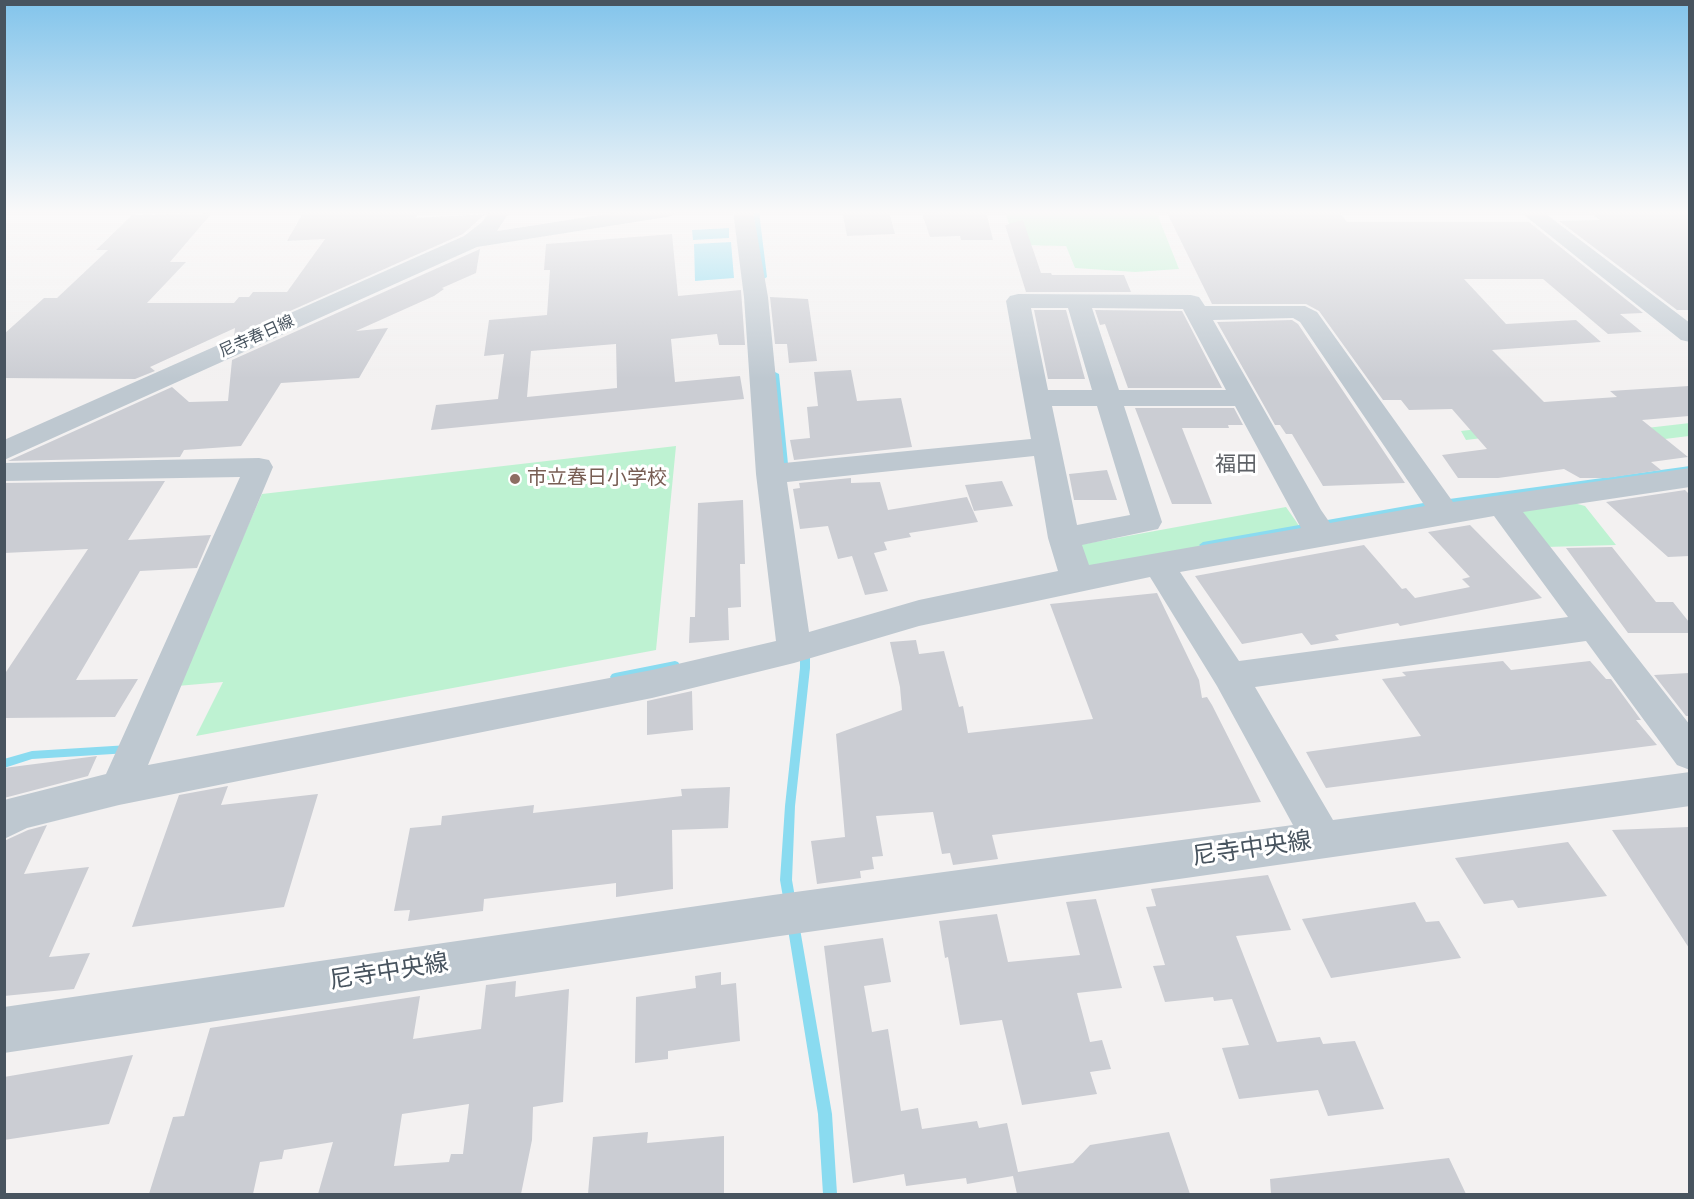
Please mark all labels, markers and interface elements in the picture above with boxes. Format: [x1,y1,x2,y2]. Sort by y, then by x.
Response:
street label: 尼寺春日線 [217,312,297,362]
district label: 福田 [1215,453,1257,479]
place label: 市立春日小学校 [527,467,667,491]
marker: 市立春日小学校 [508,472,522,486]
street label: 尼寺中央線 [1191,827,1313,873]
street label: 尼寺中央線 [327,949,451,997]

